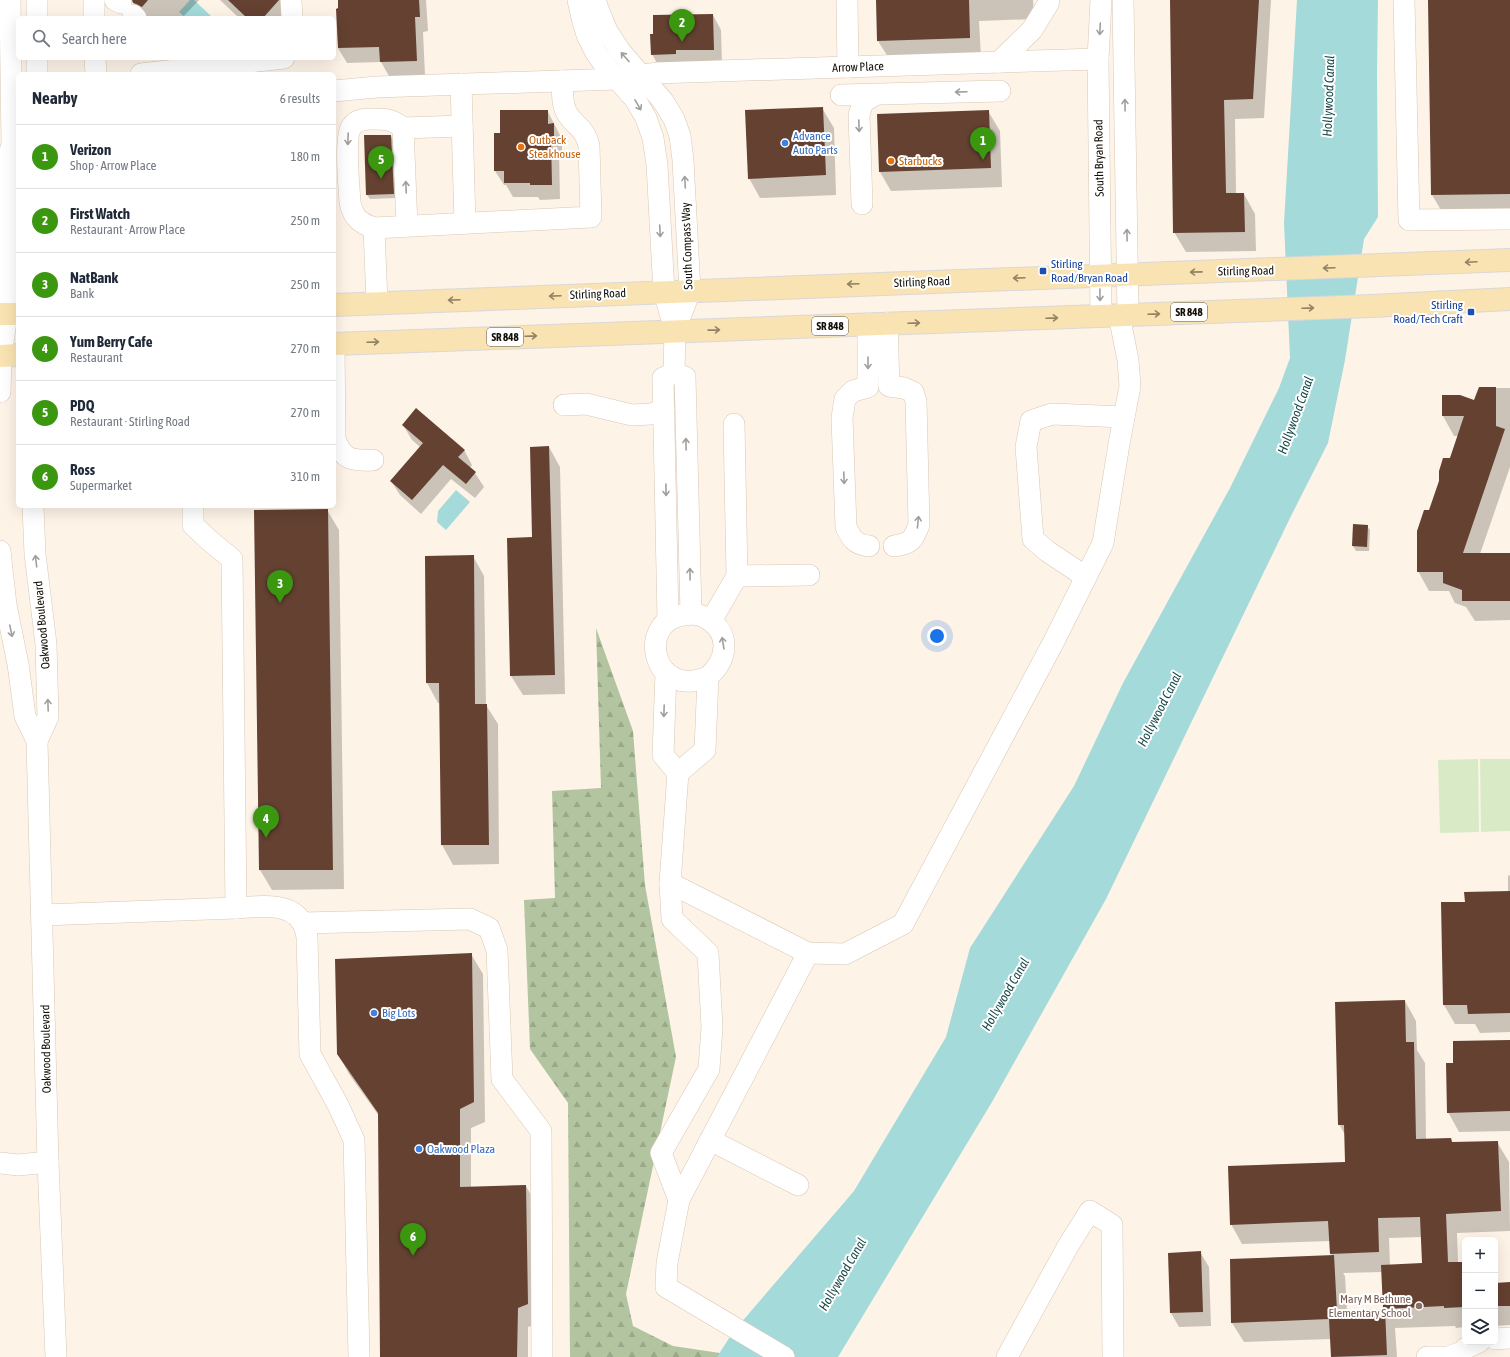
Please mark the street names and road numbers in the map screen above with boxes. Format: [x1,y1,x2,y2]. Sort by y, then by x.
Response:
street label: Arrow Place [832,59,884,75]
street label: South Bryan Road [1091,119,1107,197]
street label: South Compass Way [678,202,696,290]
street label: Stirling Road [1218,264,1274,278]
street label: Stirling Road [894,274,950,290]
street label: Stirling Road [570,286,626,302]
road number: SR 848 [1171,303,1207,321]
road number: SR 848 [812,317,848,335]
road number: SR 848 [487,328,523,346]
street label: Oakwood Boulevard [31,580,53,670]
street label: Oakwood Boulevard [38,1005,54,1093]

